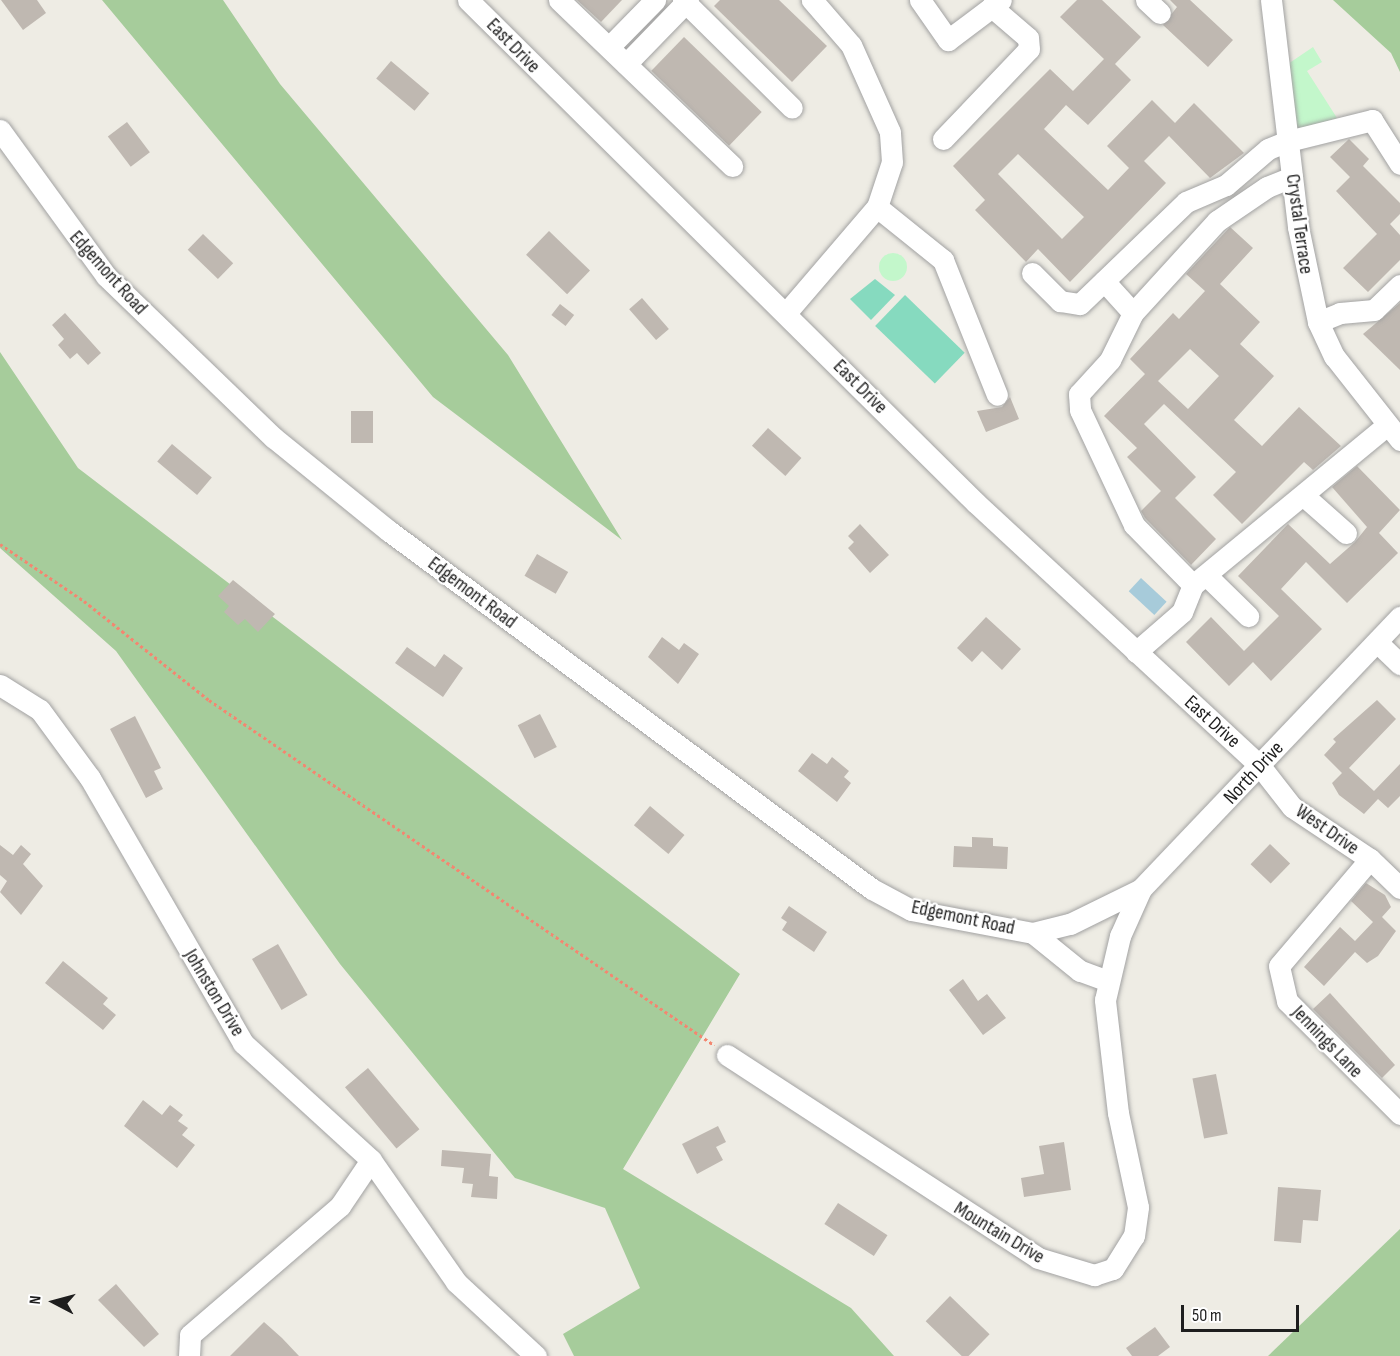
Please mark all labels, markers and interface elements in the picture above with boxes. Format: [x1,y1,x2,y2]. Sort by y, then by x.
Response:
street label: East Drive [481,14,545,78]
street label: Crystal Terrace [1280,172,1318,276]
street label: Edgemont Road [64,226,152,320]
street label: East Drive [828,355,892,419]
street label: Edgemont Road [423,552,521,634]
street label: East Drive [1179,691,1245,753]
street label: North Drive [1219,737,1289,809]
street label: West Drive [1291,799,1363,861]
street label: Edgemont Road [909,895,1017,941]
street label: Johnston Drive [179,945,249,1041]
street label: Jennings Lane [1287,1001,1367,1083]
street label: Mountain Drive [949,1197,1049,1269]
north arrow [24,1272,84,1332]
scale bar [1184,1293,1302,1331]
text: N [26,1295,45,1305]
text: 50 m [1192,1305,1222,1326]

